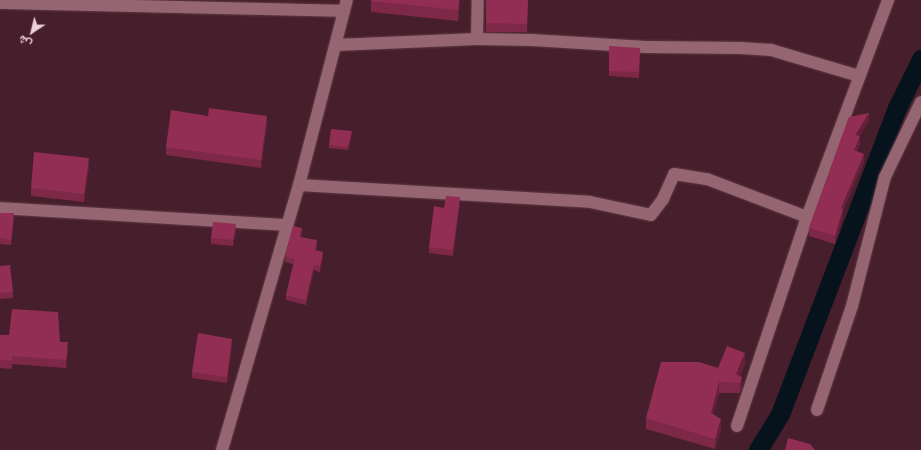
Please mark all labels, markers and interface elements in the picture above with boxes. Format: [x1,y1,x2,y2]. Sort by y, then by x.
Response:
north arrow [12,12,52,52]
text: ش [16,32,35,51]

